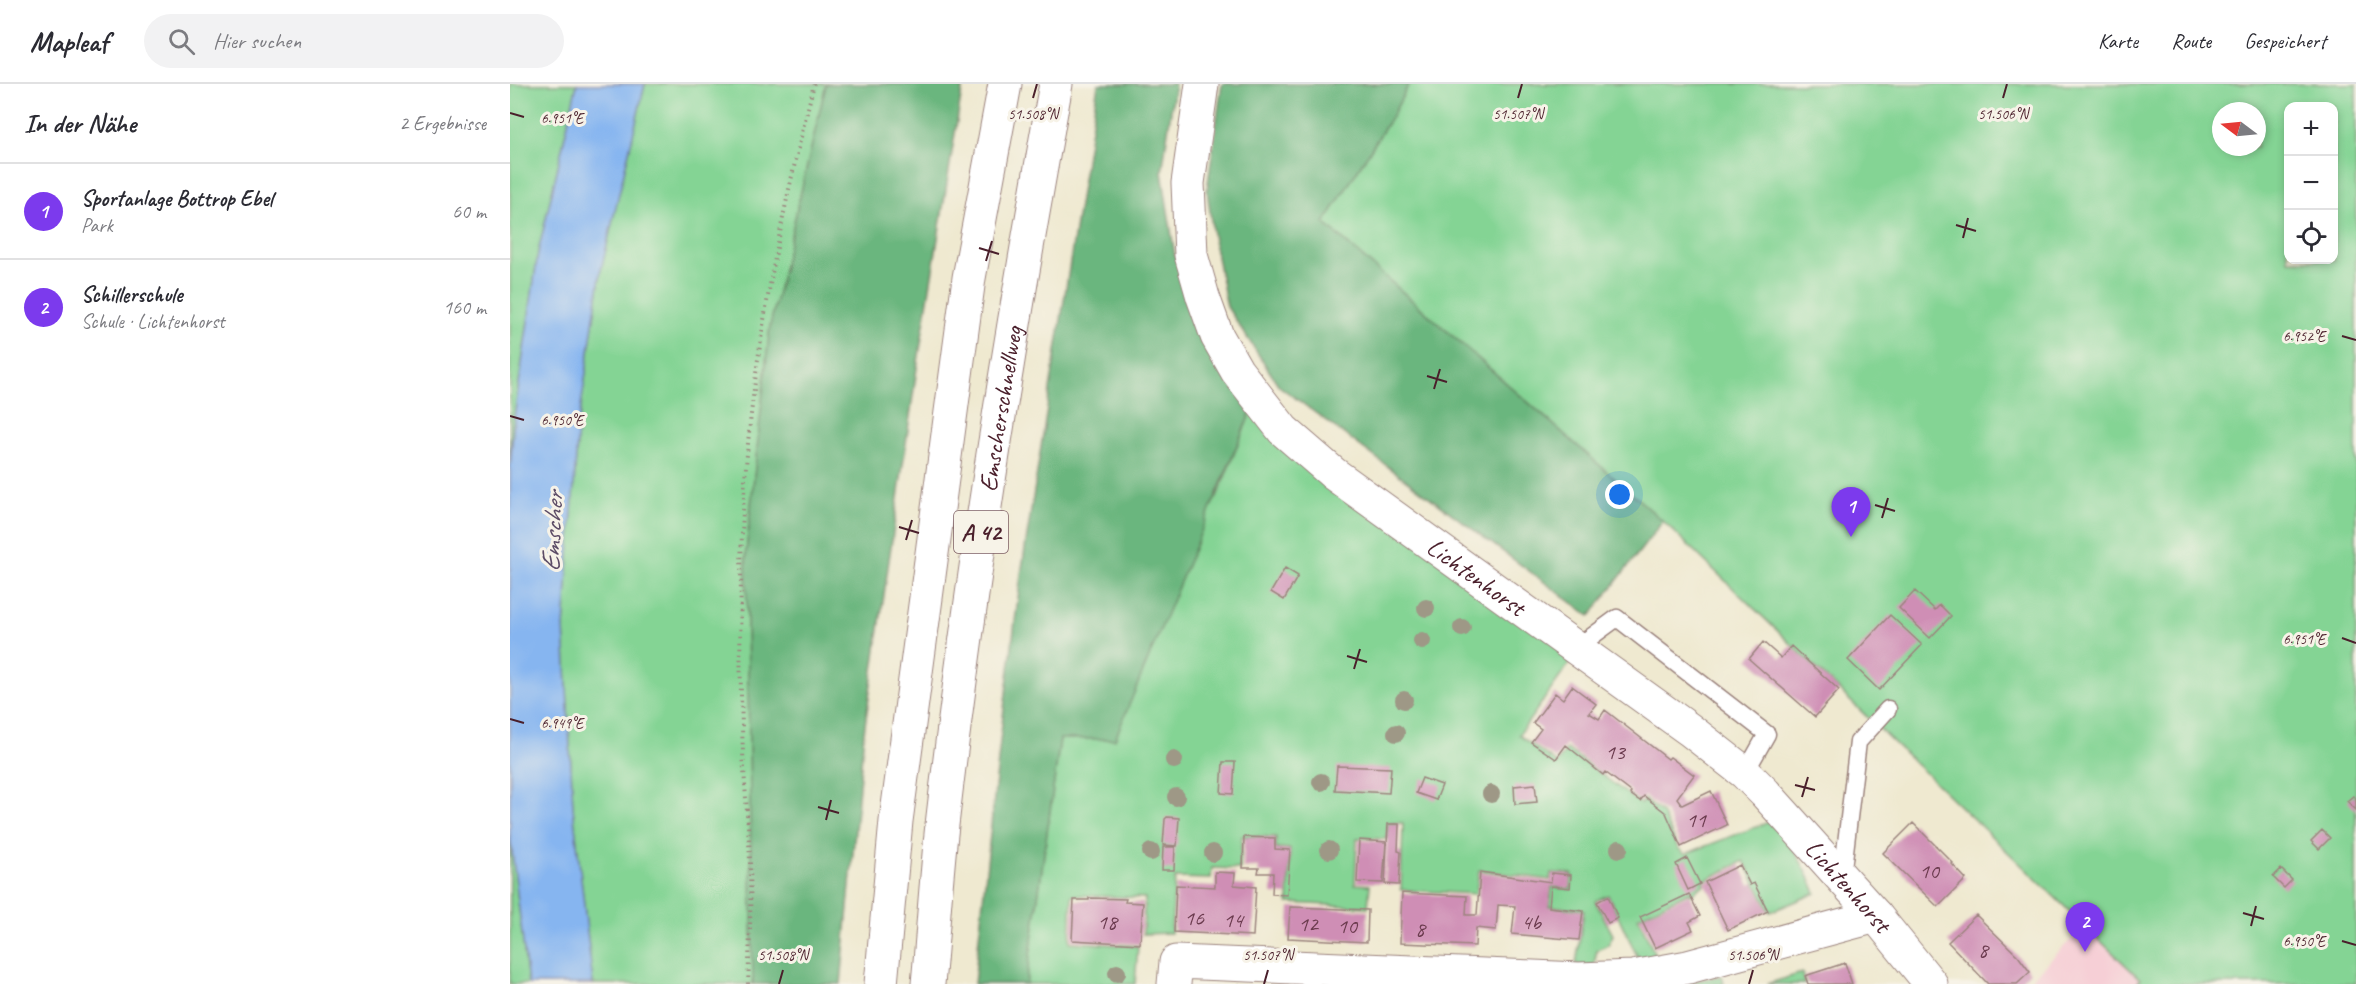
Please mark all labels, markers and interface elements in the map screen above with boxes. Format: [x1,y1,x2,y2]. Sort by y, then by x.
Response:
search box [144,14,564,68]
text: Mapleaf [30,24,108,59]
icon: search [165,25,198,58]
text: Hier suchen [213,27,301,55]
text: Karte [2098,28,2138,54]
text: Route [2171,28,2211,54]
text: Gespeichert [2244,28,2326,54]
north arrow [2212,102,2266,156]
map controls [2284,102,2338,264]
button: + [2284,102,2338,156]
text: 51.508°N [1008,105,1061,124]
text: 51.507°N [1493,105,1546,124]
text: 51.506°N [1978,105,2031,124]
text: In der Nähe [24,107,136,140]
text: 6.951°E [541,109,585,128]
text: 2 Ergebnisse [399,111,486,136]
button: − [2284,156,2338,210]
text: Sportanlage Bottrop Ebel [81,185,273,213]
text: 1 [39,199,48,224]
text: 60 m [452,199,486,224]
button: locate [2284,210,2338,264]
text: Park [81,213,113,238]
text: Schillerschule [81,281,182,309]
text: 2 [39,295,48,320]
text: 160 m [443,295,486,320]
text: Schule · Lichtenhorst [81,309,225,334]
street label: Emscherschnellweg [971,322,1031,494]
text: 6.952°E [2283,327,2327,346]
text: 6.950°E [541,411,585,430]
your location [1605,480,1634,509]
water label: Emscher [533,487,571,573]
pin: 1 [1832,488,1870,537]
road number: A 42 [954,511,1008,553]
street label: Lichtenhorst [1420,530,1534,625]
text: 6.951°E [2283,630,2327,649]
text: 6.949°E [541,714,585,733]
house number: 13 [1605,738,1627,766]
house number: 11 [1686,806,1707,834]
street label: Lichtenhorst [1798,833,1900,941]
house number: 10 [1919,857,1941,885]
pin: 2 [2066,902,2104,952]
house number: 16 [1184,904,1205,932]
house number: 14 [1223,906,1245,934]
house number: 18 [1097,908,1119,936]
house number: 4b [1521,908,1542,936]
house number: 12 [1298,910,1320,938]
house number: 10 [1337,912,1359,940]
house number: 8 [1415,915,1427,943]
text: 6.950°E [2283,932,2327,951]
house number: 8 [1978,936,1990,964]
text: 51.508°N [758,946,811,965]
text: 51.507°N [1243,946,1296,965]
text: 51.506°N [1728,946,1781,965]

